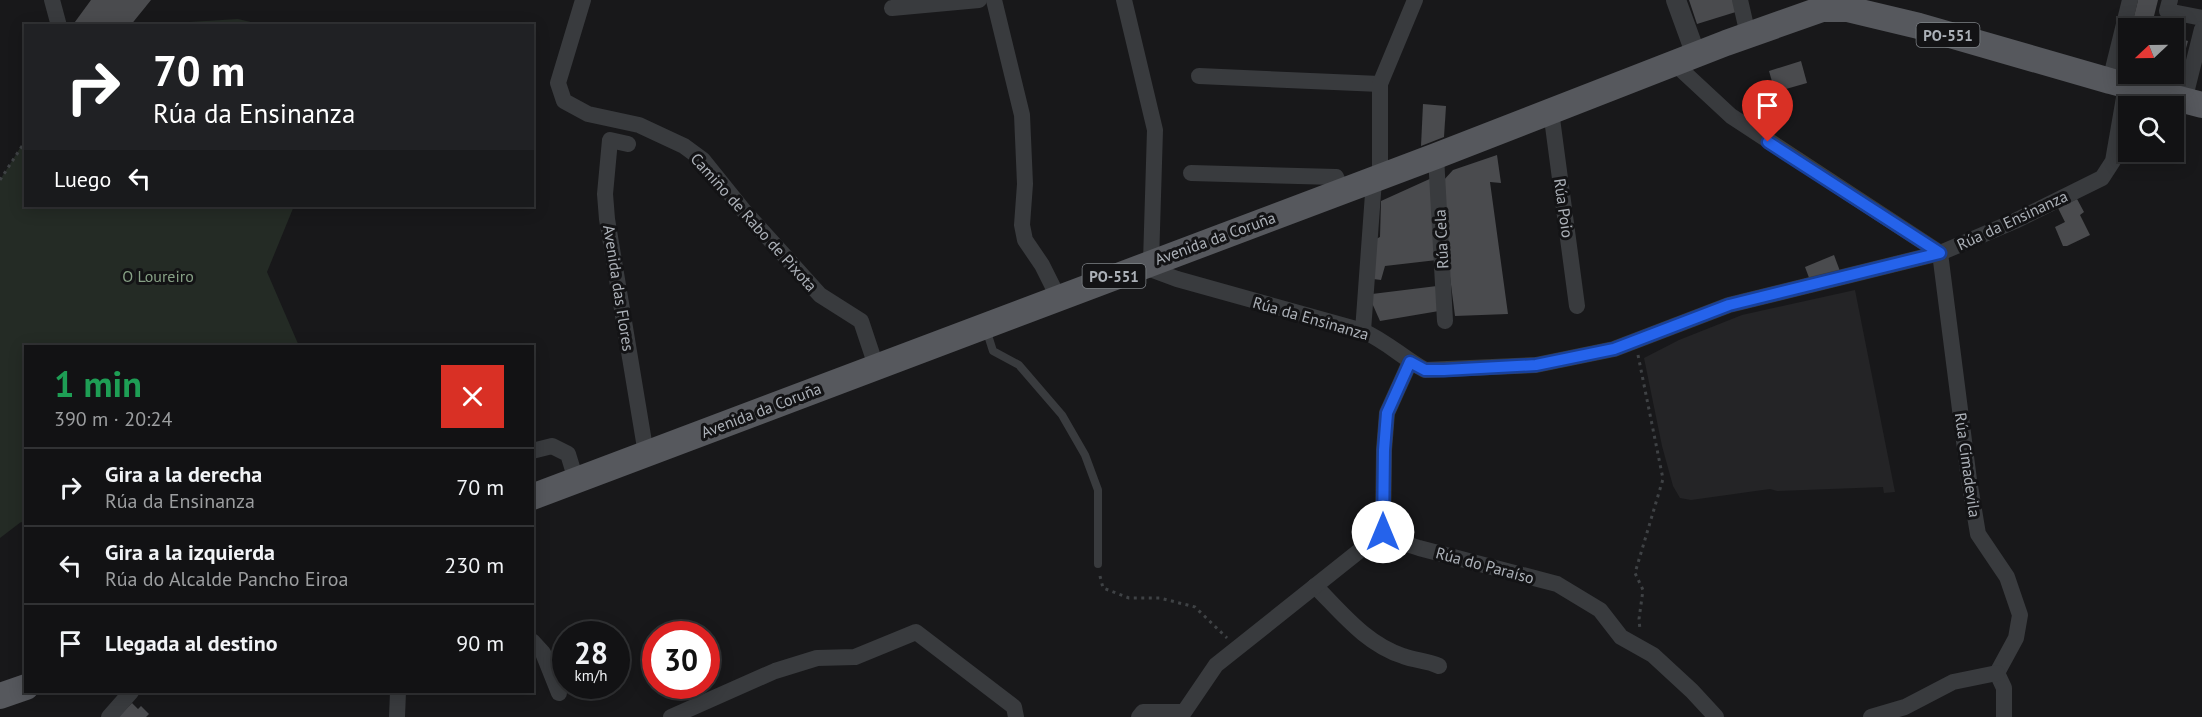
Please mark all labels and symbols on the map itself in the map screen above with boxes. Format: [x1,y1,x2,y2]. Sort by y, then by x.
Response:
north arrow [2118,18,2184,84]
road number: PO-551 [1916,23,1980,47]
pin [1742,80,1793,142]
street label: Camiño de Rabo de Pixota [687,149,821,295]
street label: Rúa Poio [1550,177,1578,239]
street label: Rúa da Ensinanza [1953,186,2071,254]
street label: Avenida da Coruña [1152,207,1278,269]
street label: Rúa Cela [1429,209,1453,269]
street label: Avenida das Flores [599,223,639,353]
road number: PO-551 [1082,264,1146,288]
park label: O Loureiro [122,266,194,286]
street label: Rúa da Ensinanza [1251,292,1371,344]
street label: Avenida da Coruña [698,378,824,442]
street label: Rúa Cimadevila [1951,411,1985,519]
position arrow [1351,500,1415,564]
street label: Rúa do Paraíso [1434,542,1536,588]
speed limit sign: 30 [642,621,720,699]

